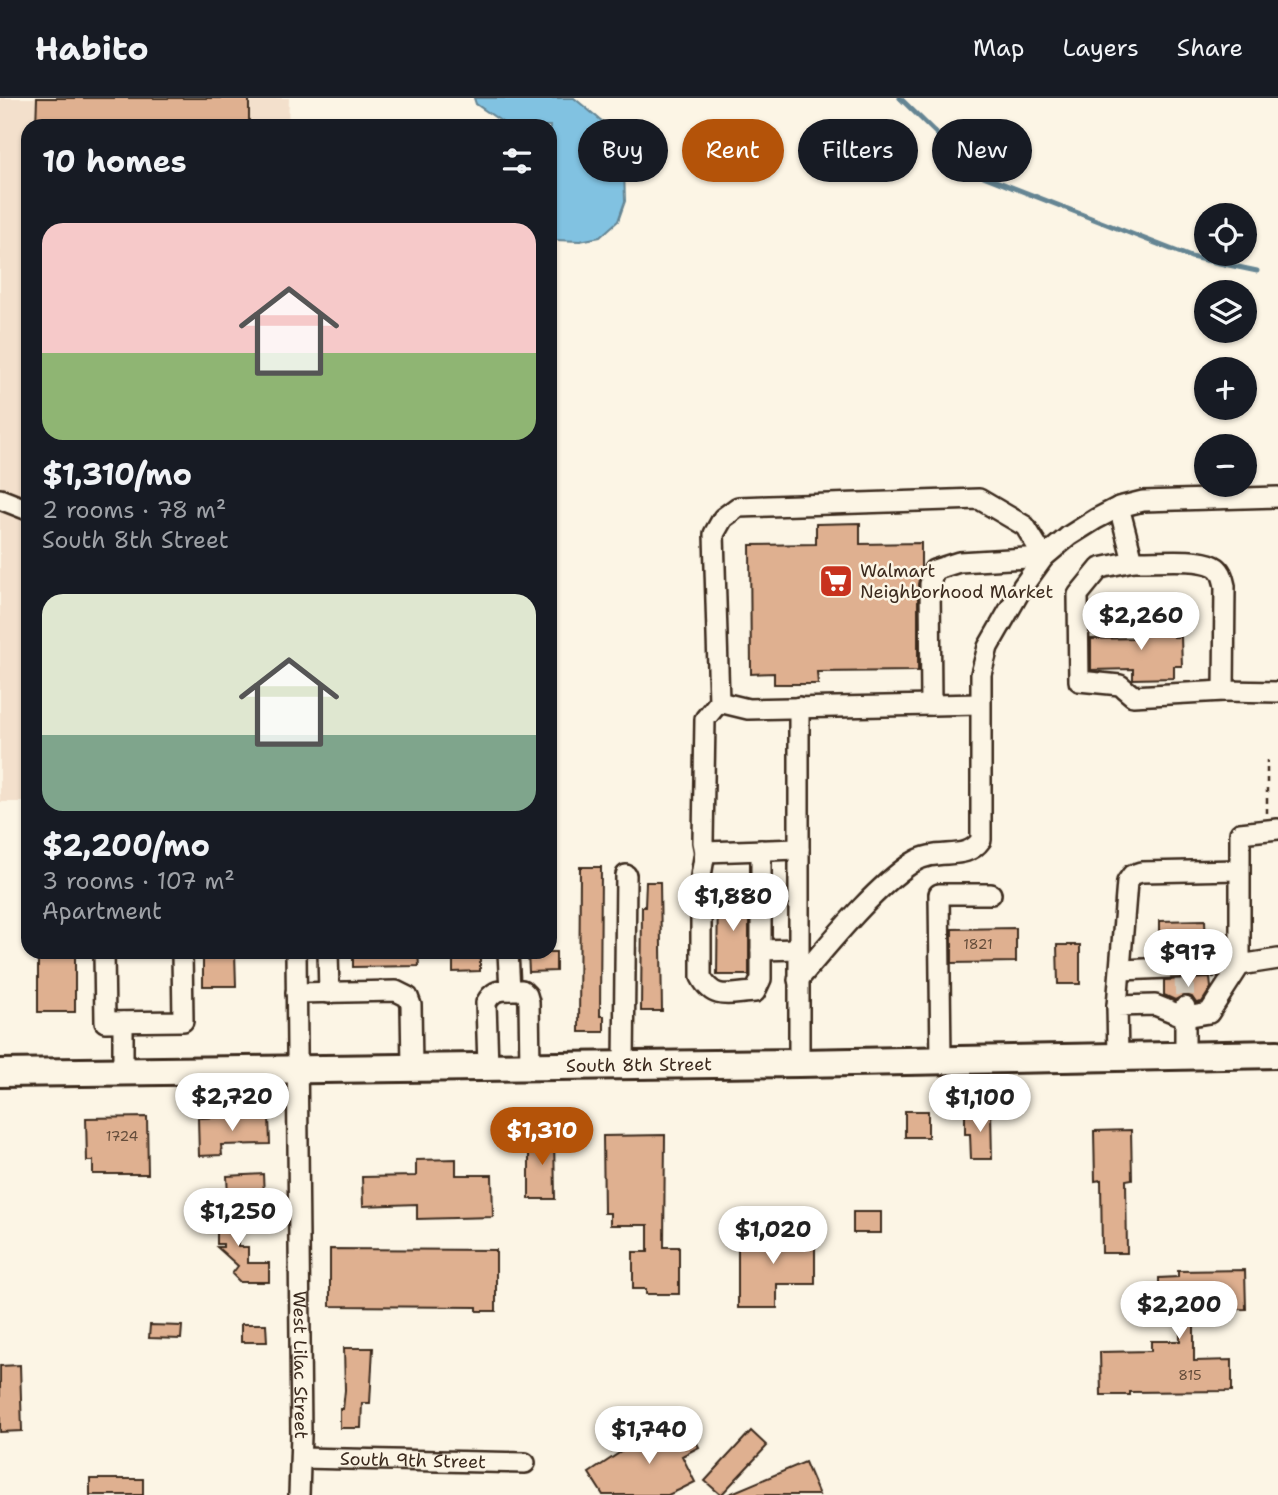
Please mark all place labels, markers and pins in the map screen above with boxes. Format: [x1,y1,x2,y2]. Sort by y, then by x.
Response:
place label: Walmart Neighborhood Market [860,559,1054,604]
supermarket icon: Walmart Neighborhood Market [817,562,855,600]
pin: $2,260 [1084,592,1198,652]
pin: $1,880 [676,874,790,933]
pin: $917 [1147,930,1229,989]
pin: $2,720 [175,1074,289,1133]
pin: $1,100 [923,1074,1037,1134]
pin: $1,310 [485,1108,599,1167]
pin: $1,250 [181,1188,295,1248]
pin: $1,020 [716,1206,830,1266]
pin: $2,200 [1122,1282,1236,1341]
pin: $1,740 [592,1406,706,1466]

